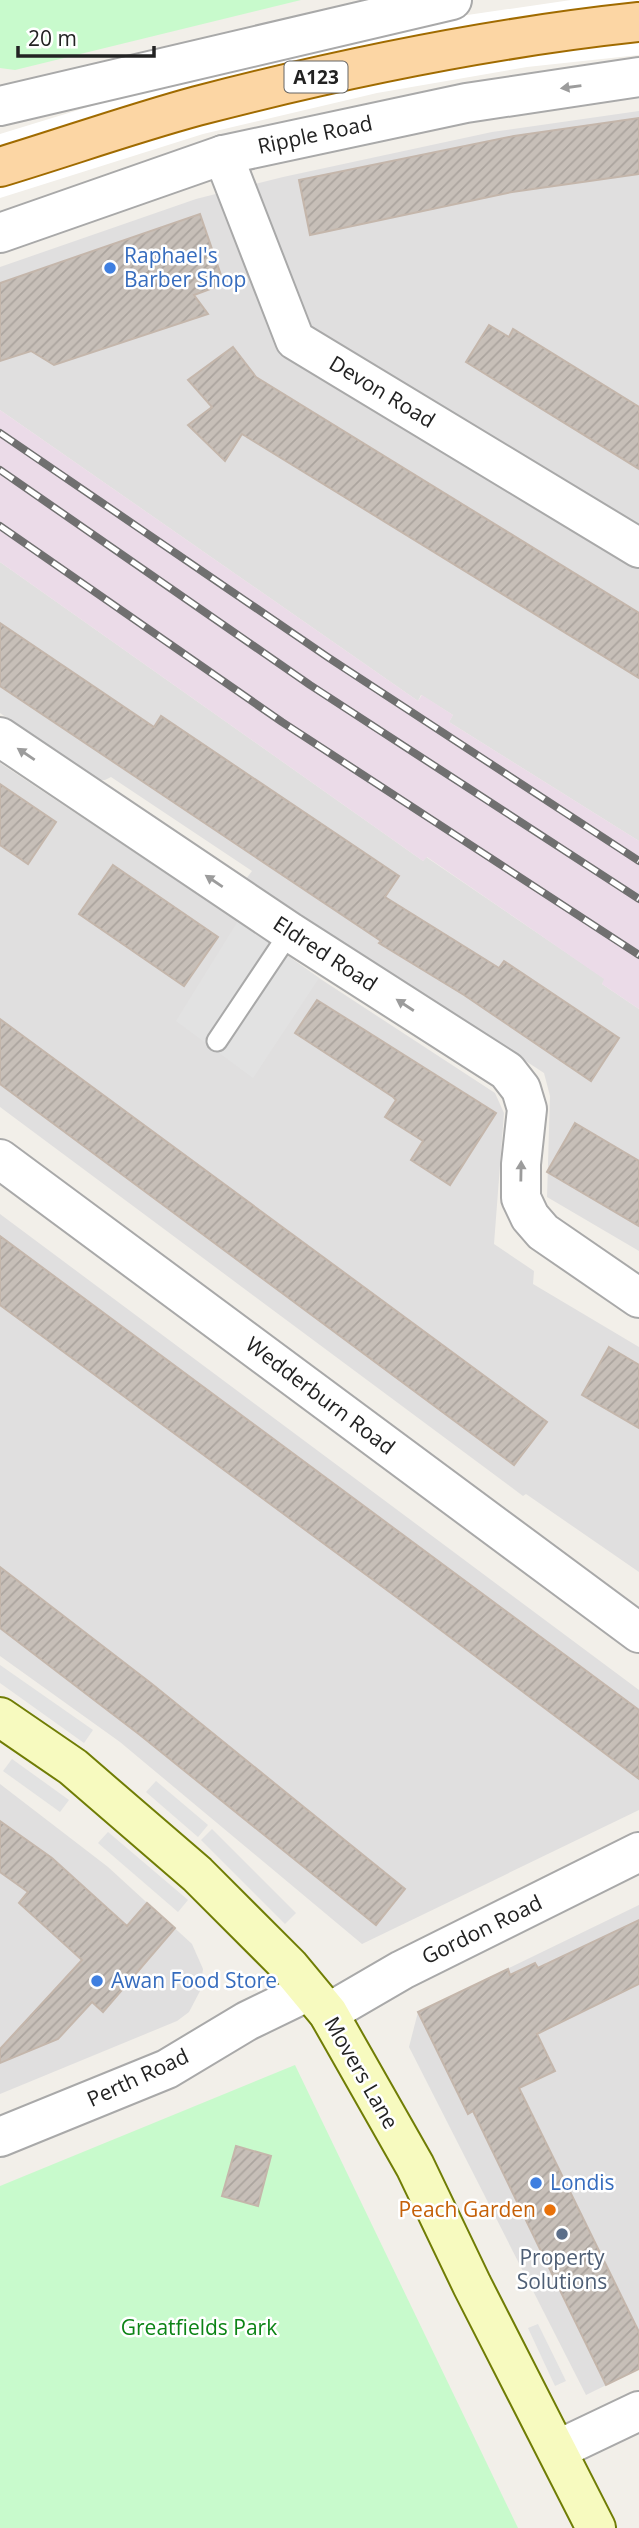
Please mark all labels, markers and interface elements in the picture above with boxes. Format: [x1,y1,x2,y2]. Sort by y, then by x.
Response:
scale bar [18,14,154,58]
text: 20 m [28,24,77,52]
road number: A123 [284,61,348,92]
one-way arrow [560,82,582,93]
street label: Ripple Road [255,108,375,160]
place label: Raphael's Barber Shop [124,241,246,293]
marker: Raphael's Barber Shop [102,260,118,276]
street label: Devon Road [324,349,441,434]
one-way arrow [16,748,35,761]
one-way arrow [205,875,224,888]
street label: Eldred Road [268,909,383,997]
one-way arrow [395,999,415,1012]
one-way arrow [515,1160,527,1182]
street label: Wedderburn Road [240,1330,401,1461]
street label: Gordon Road [417,1888,546,1970]
place label: Awan Food Store [111,1966,277,1994]
marker: Awan Food Store [89,1973,105,1989]
street label: Movers Lane [318,2011,405,2134]
street label: Perth Road [82,2041,193,2113]
place label: Londis [550,2168,615,2196]
marker: Londis [528,2175,544,2191]
place label: Peach Garden [398,2195,536,2223]
marker: Peach Garden [542,2202,558,2218]
marker: Property Solutions [554,2226,570,2242]
place label: Property Solutions [517,2243,607,2295]
park label: Greatfields Park [121,2313,277,2341]

